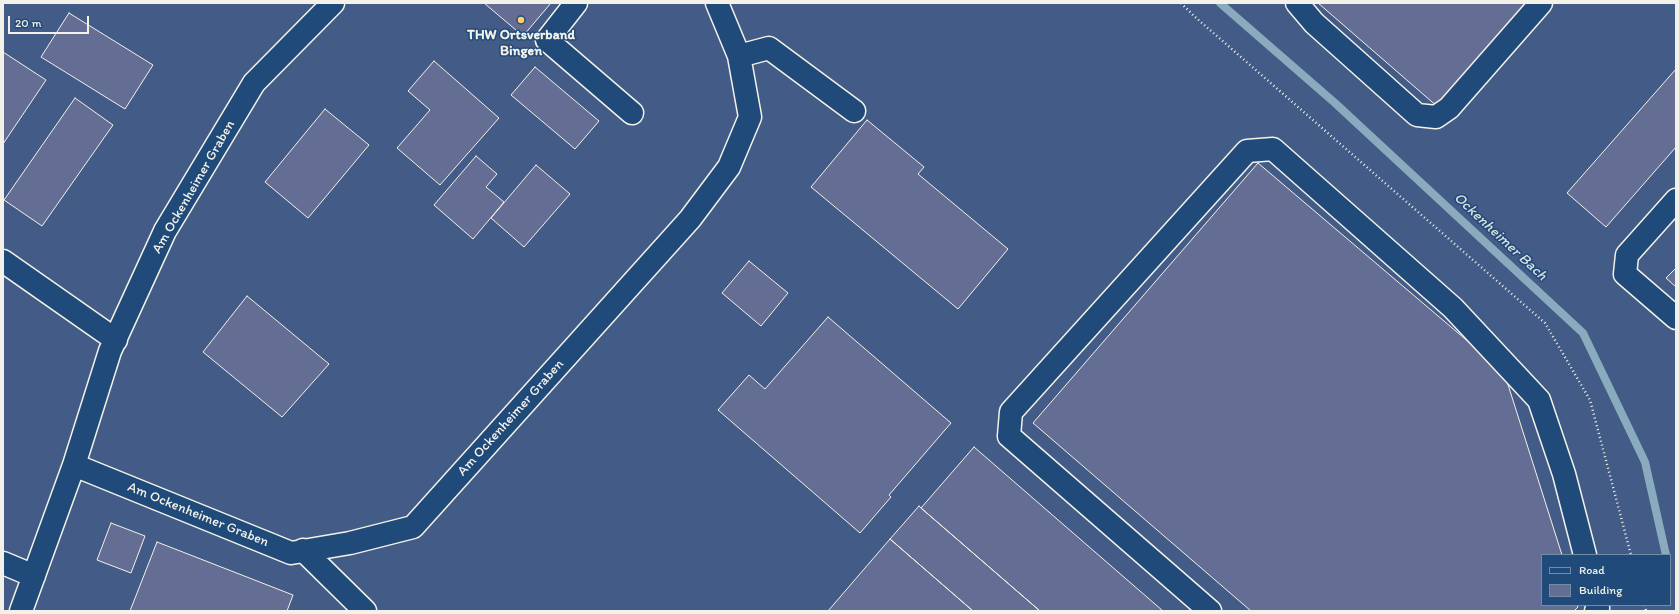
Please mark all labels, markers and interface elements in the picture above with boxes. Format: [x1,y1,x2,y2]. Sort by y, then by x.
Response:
scale bar [10,8,91,34]
marker: THW Ortsverband Bingen [516,15,526,25]
text: 20 m [15,16,42,30]
place label: THW Ortsverband Bingen [467,27,575,60]
street label: Am Ockenheimer Graben [149,117,239,257]
water label: Ockenheimer Bach [1450,189,1550,285]
street label: Am Ockenheimer Graben [454,356,568,480]
street label: Am Ockenheimer Graben [125,479,271,551]
legend [1541,554,1671,606]
text: Road [1579,563,1605,577]
text: Building [1579,583,1622,597]

